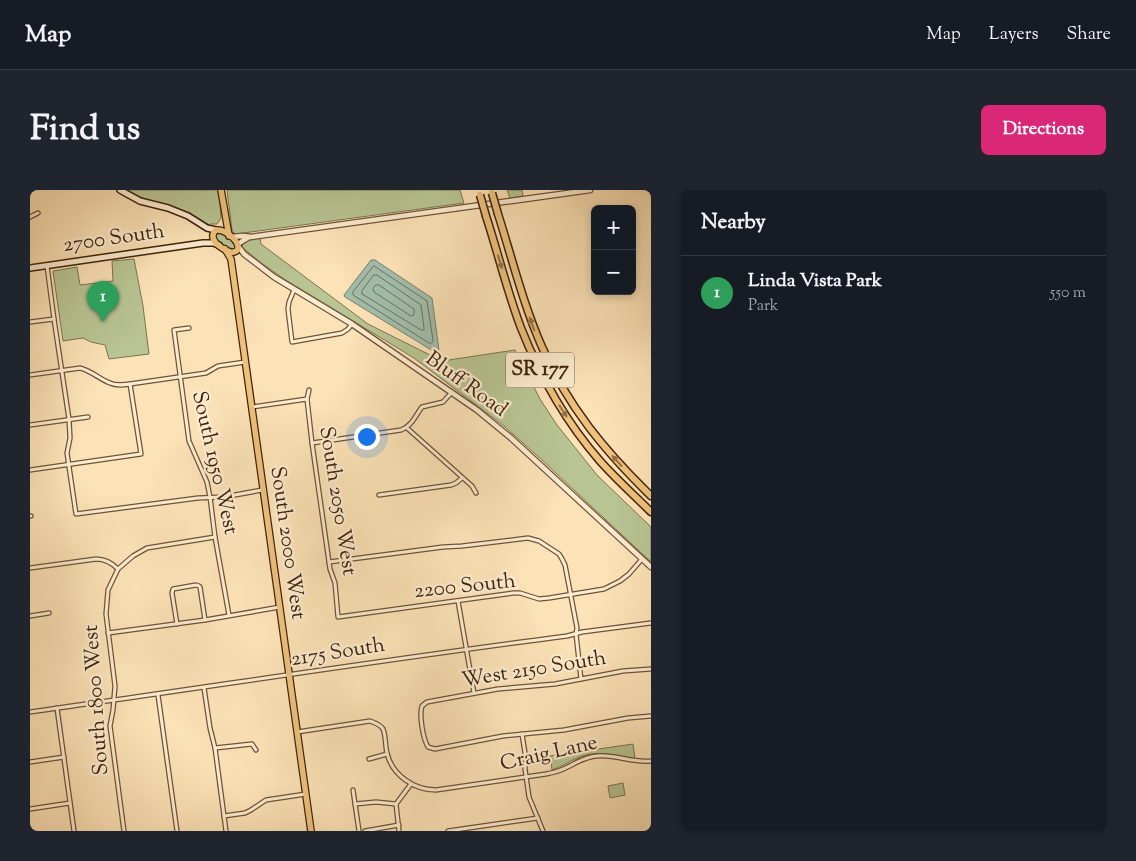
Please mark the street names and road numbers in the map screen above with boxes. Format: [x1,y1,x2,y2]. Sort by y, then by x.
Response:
street label: 2700 South [61,217,167,261]
street label: Bluff Road [419,345,513,425]
road number: SR 177 [506,352,574,388]
street label: South 1950 West [183,388,245,538]
street label: South 2050 West [310,424,364,578]
street label: South 2000 West [261,465,313,621]
street label: 2200 South [413,567,517,607]
street label: South 1800 West [77,624,117,776]
street label: 2175 South [289,631,387,675]
street label: West 2150 South [459,644,609,696]
street label: Craig Lane [497,728,601,780]

